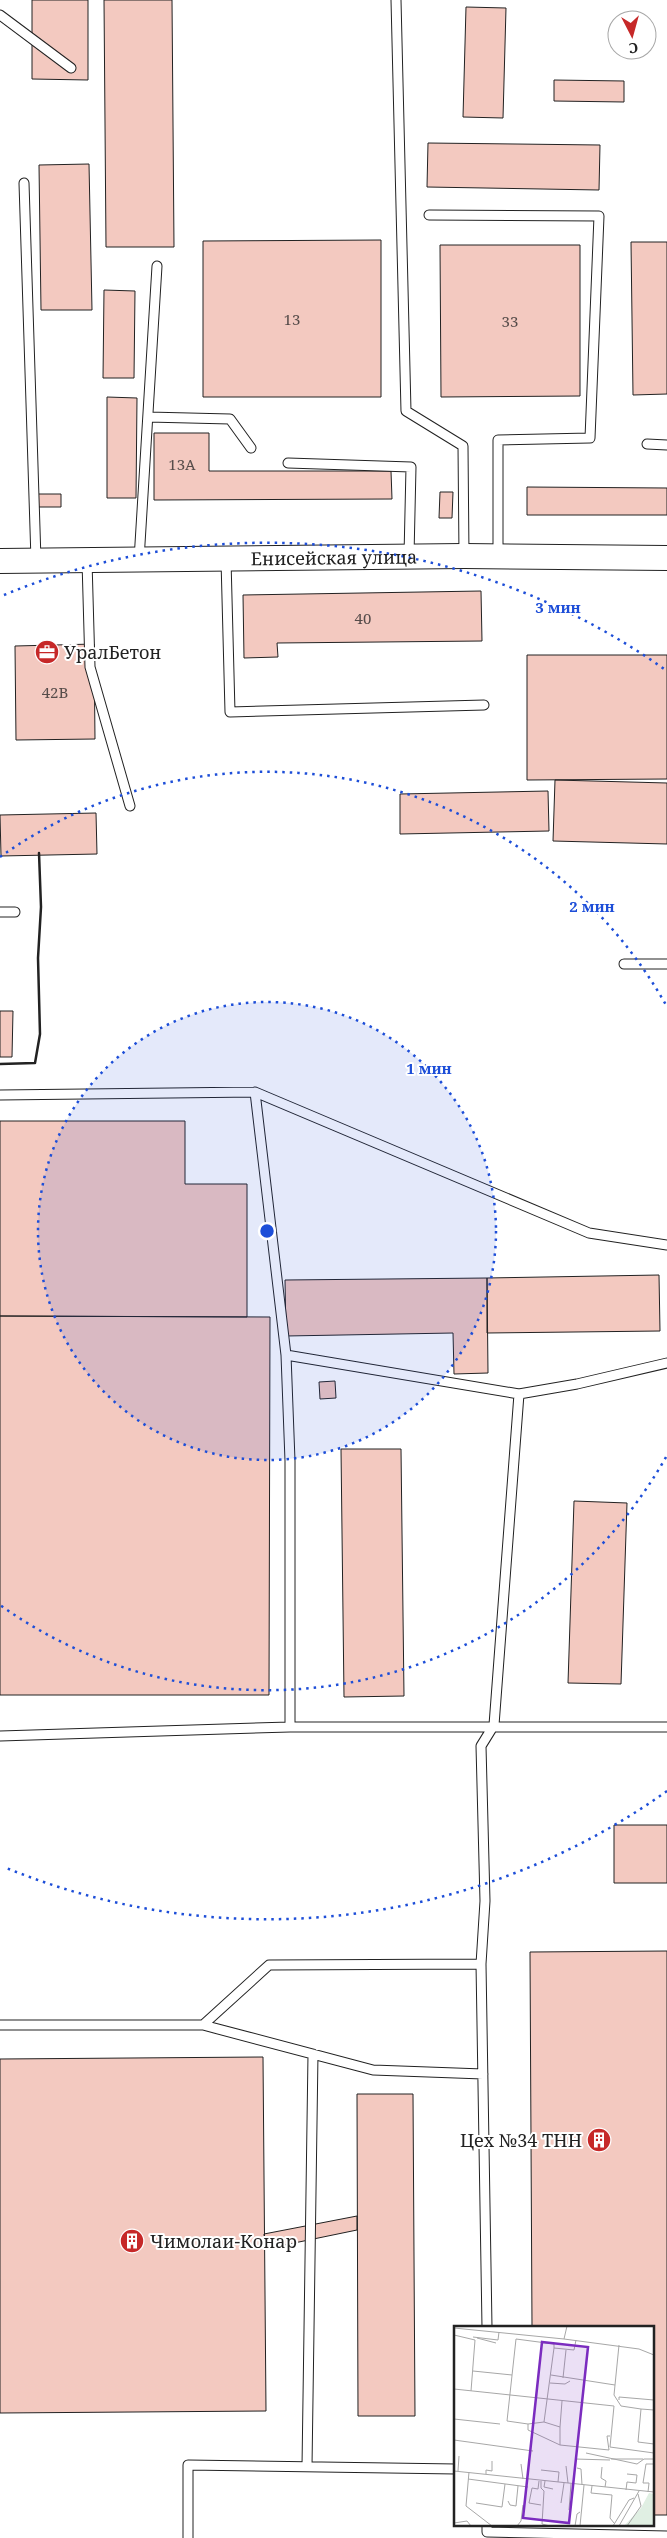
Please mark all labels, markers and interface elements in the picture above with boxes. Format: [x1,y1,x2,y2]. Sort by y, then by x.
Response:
north arrow [607,10,657,60]
text: С [628,38,639,58]
house number: 13 [284,309,300,329]
house number: 33 [502,311,518,331]
house number: 13А [168,454,196,474]
street label: Енисейская улица [251,545,417,570]
text: 3 мин [535,597,581,617]
house number: 40 [355,608,371,628]
office icon: УралБетон [34,639,60,665]
place label: УралБетон [64,640,161,664]
house number: 42В [42,682,68,702]
text: 2 мин [569,896,615,916]
text: 1 мин [406,1058,452,1078]
centre of rings [258,1222,276,1240]
building icon: Цех №34 ТНН [586,2127,612,2153]
place label: Цех №34 ТНН [460,2128,582,2152]
building icon: Чимолаи-Конар [119,2228,145,2254]
place label: Чимолаи-Конар [150,2229,297,2253]
inset map [454,2326,654,2526]

